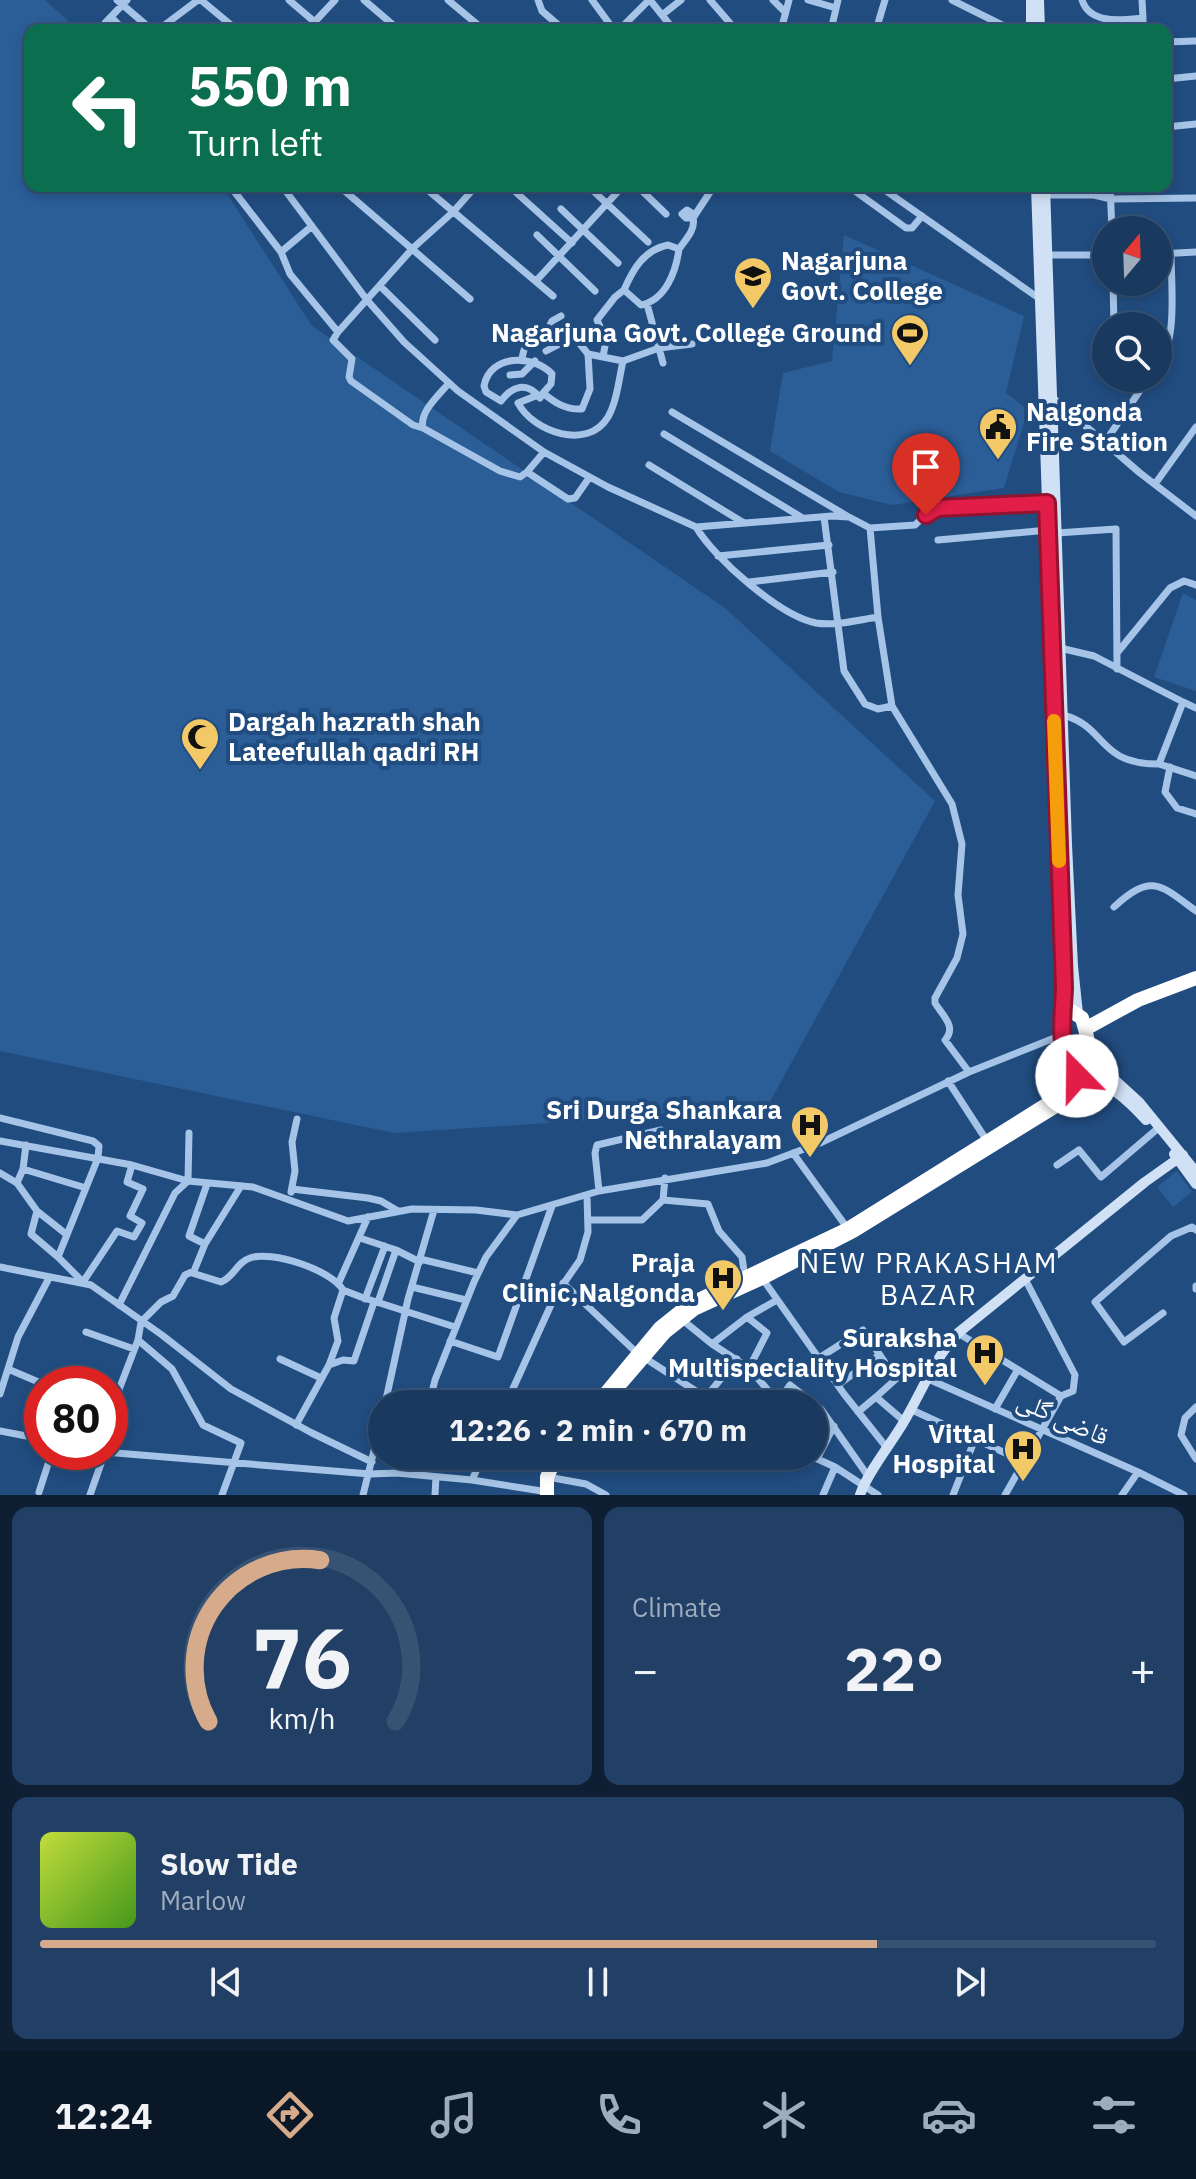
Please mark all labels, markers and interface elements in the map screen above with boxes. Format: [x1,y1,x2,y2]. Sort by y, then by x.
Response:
text: 550 m [188,49,352,121]
icon: left [56,56,160,160]
text: Turn left [188,119,323,166]
north arrow [1092,216,1172,296]
map controls [1092,216,1172,392]
place label: Nagarjuna Govt. College [781,243,943,307]
school or university icon: Nagarjuna Govt. College [732,255,774,310]
sports icon: Nagarjuna Govt. College Ground [889,312,931,367]
button: search [1092,312,1172,392]
place label: Nagarjuna Govt. College Ground [491,315,882,349]
place label: Nalgonda Fire Station [1026,394,1168,458]
public building icon: Nalgonda Fire Station [977,406,1019,461]
pin [892,433,960,515]
icon: arrive [904,445,948,489]
place label: Dargah hazrath shah Lateefullah qadri RH [228,704,481,768]
mosque icon: Dargah hazrath shah Lateefullah qadri RH [179,716,221,771]
position arrow [1035,1034,1119,1118]
place label: Sri Durga Shankara Nethralayam [546,1092,782,1156]
hospital icon: Sri Durga Shankara Nethralayam [789,1104,831,1159]
district label: NEW PRAKASHAM BAZAR [800,1244,1058,1313]
place label: Praja Clinic,Nalgonda [502,1245,695,1309]
hospital icon: Praja Clinic,Nalgonda [702,1257,744,1312]
place label: Suraksha Multispeciality Hospital [668,1320,957,1384]
hospital icon: Suraksha Multispeciality Hospital [964,1332,1006,1387]
speed limit sign: 80 [24,1366,128,1470]
street label: قاضی گلی [1012,1382,1115,1452]
text: 12:26 · 2 min · 670 m [449,1410,747,1449]
place label: Vittal Hospital [893,1416,995,1480]
hospital icon: Vittal Hospital [1002,1428,1044,1483]
text: Climate [632,1590,722,1624]
text: 76 [252,1603,352,1711]
text: 22° [844,1629,944,1708]
text: − [632,1641,658,1698]
text: + [1130,1641,1156,1698]
text: km/h [268,1700,336,1737]
text: Slow Tide [160,1844,298,1883]
text: Marlow [160,1883,246,1917]
icon: previous [204,1960,248,2004]
icon: pause [576,1960,620,2004]
icon: next [948,1960,992,2004]
icon: directions [262,2087,318,2143]
icon: music [426,2087,482,2143]
icon: phone [591,2087,647,2143]
icon: climate [756,2087,812,2143]
icon: car [921,2087,977,2143]
icon: filters [1086,2087,1142,2143]
text: 12:24 [54,2092,153,2139]

